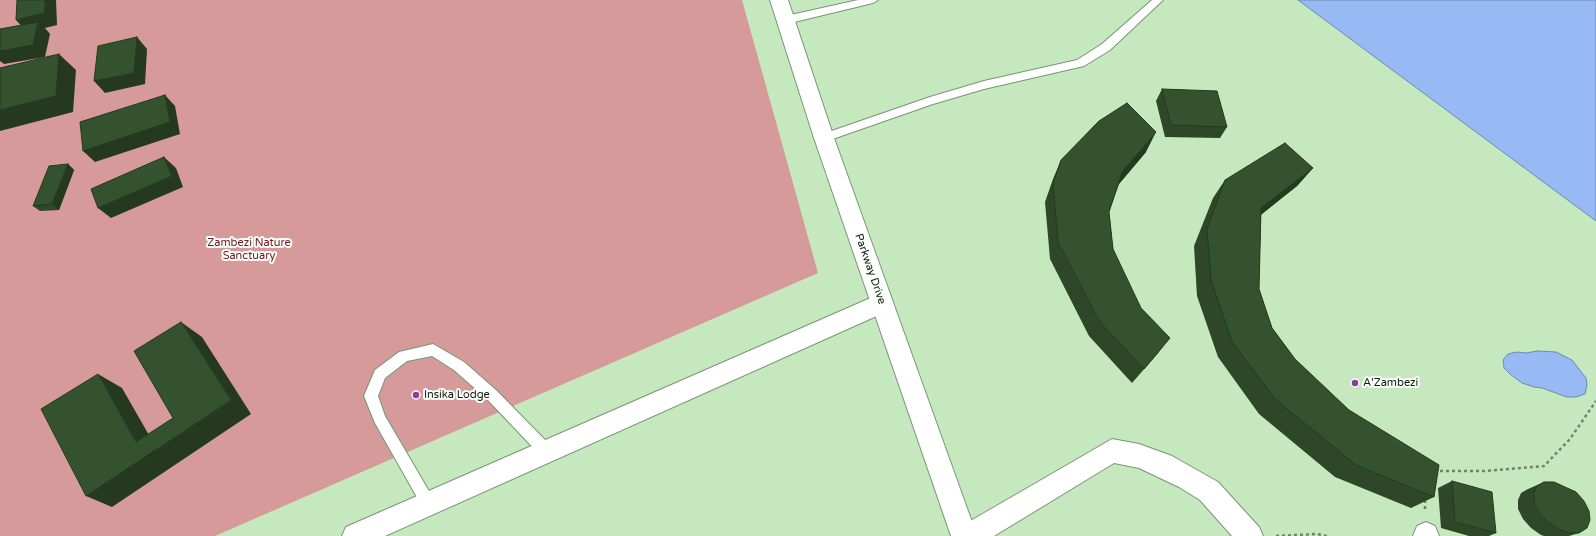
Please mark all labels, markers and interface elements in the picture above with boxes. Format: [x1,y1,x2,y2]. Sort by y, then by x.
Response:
street label: Parkway Drive [852,232,888,306]
park label: Zambezi Nature Sanctuary [207,236,291,262]
place label: A'Zambezi [1363,376,1418,390]
marker: A'Zambezi [1350,378,1360,388]
place label: Insika Lodge [424,388,490,402]
marker: Insika Lodge [411,390,421,400]

